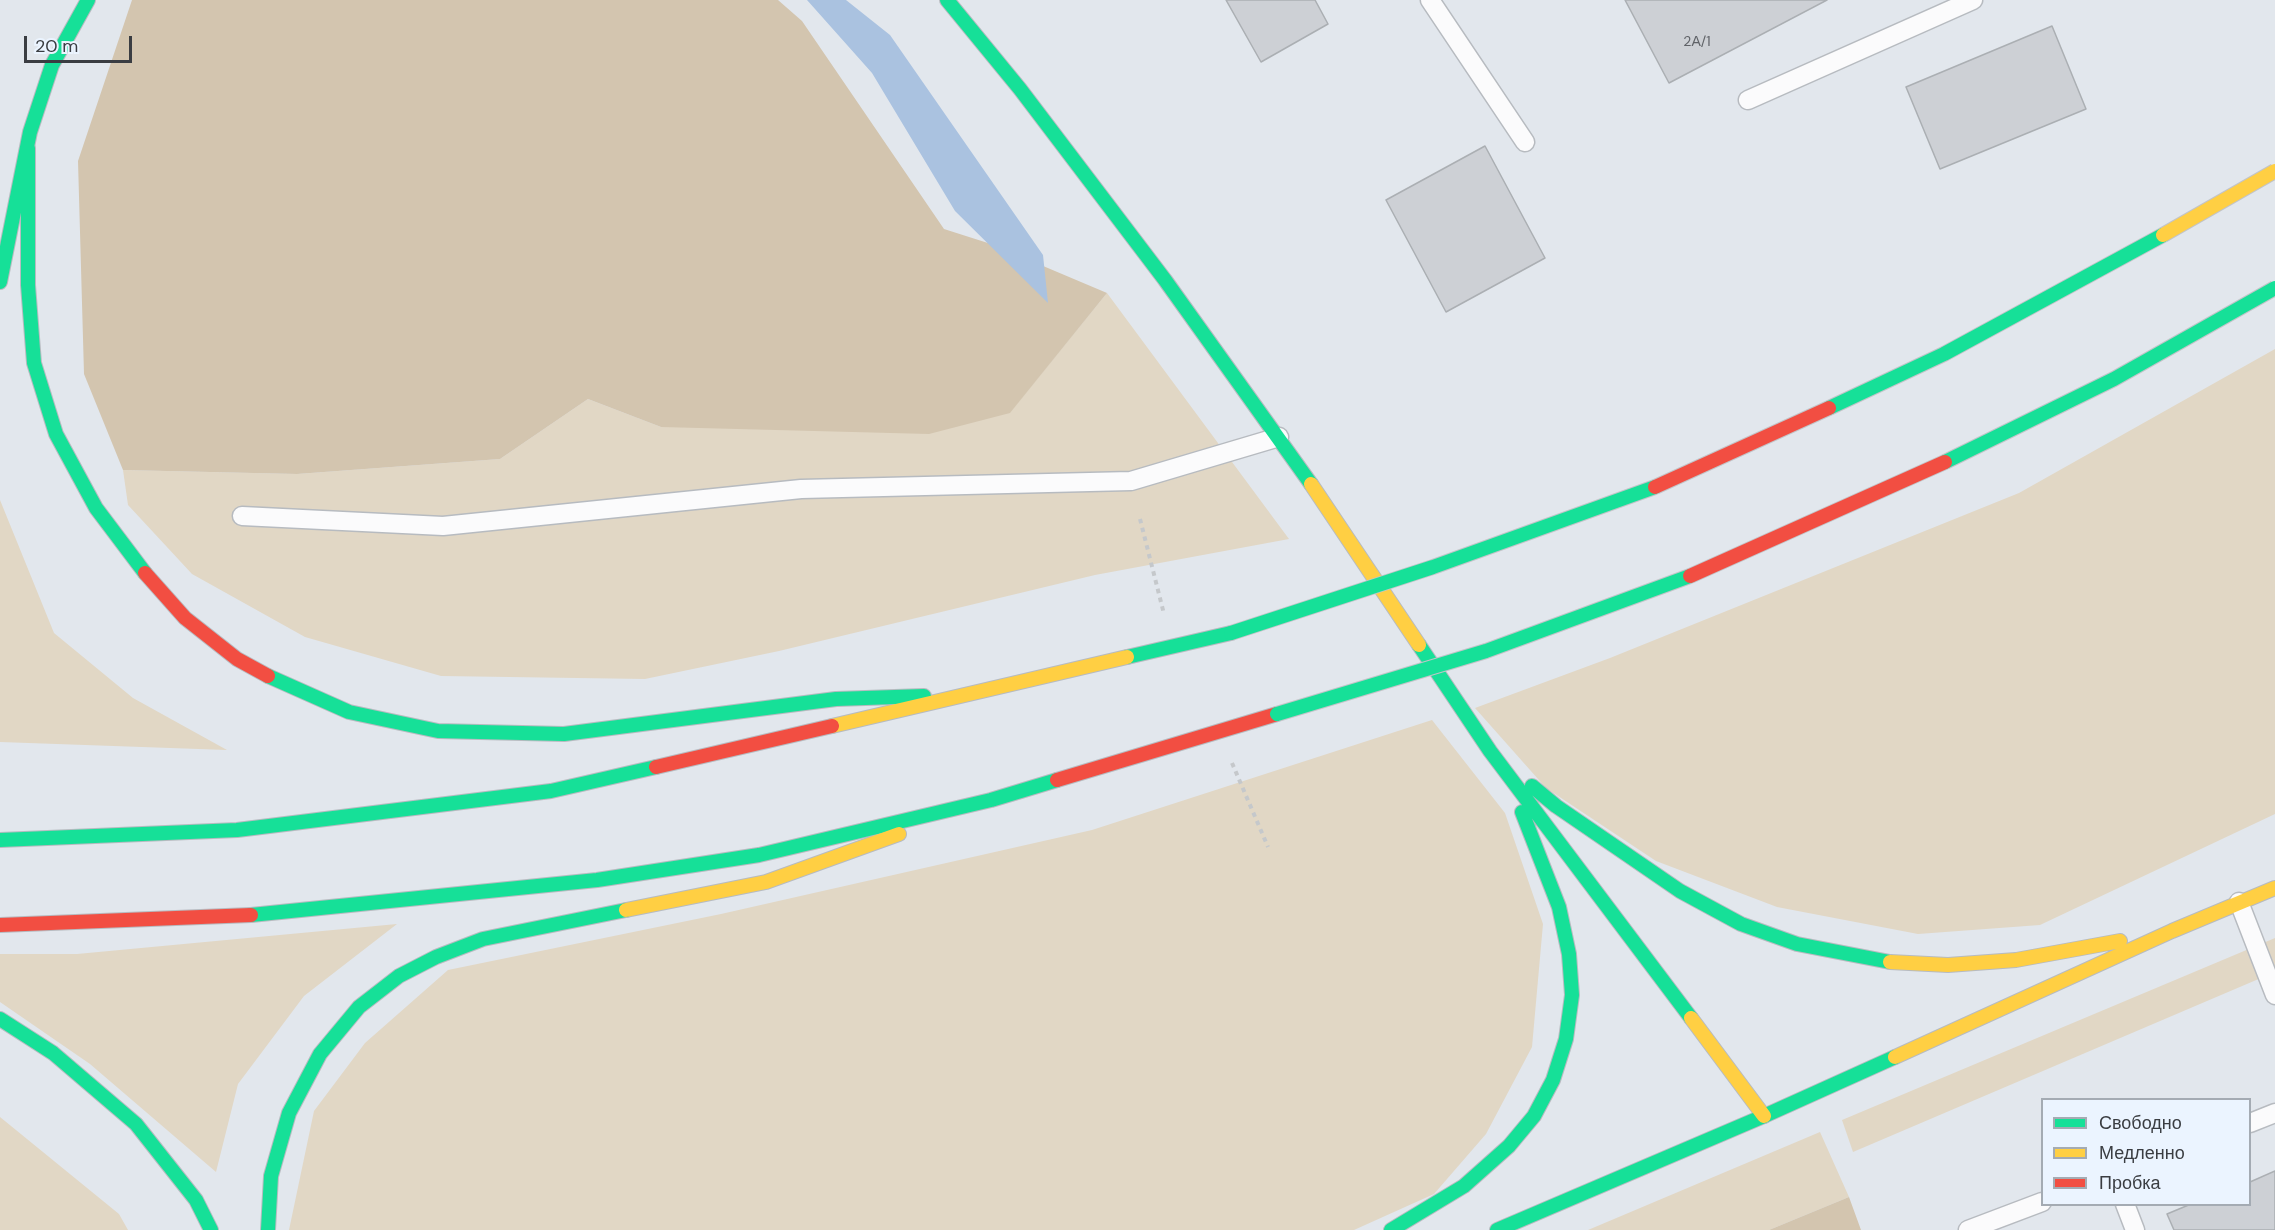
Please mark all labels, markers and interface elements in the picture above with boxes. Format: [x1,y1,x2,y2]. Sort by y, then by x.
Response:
scale bar [27,24,135,62]
text: 20 m [35,34,78,58]
house number: 2А/1 [1683,34,1711,50]
legend [2041,1098,2251,1206]
text: Свободно [2099,1111,2182,1135]
text: Медленно [2099,1141,2185,1165]
text: Пробка [2099,1171,2161,1195]

